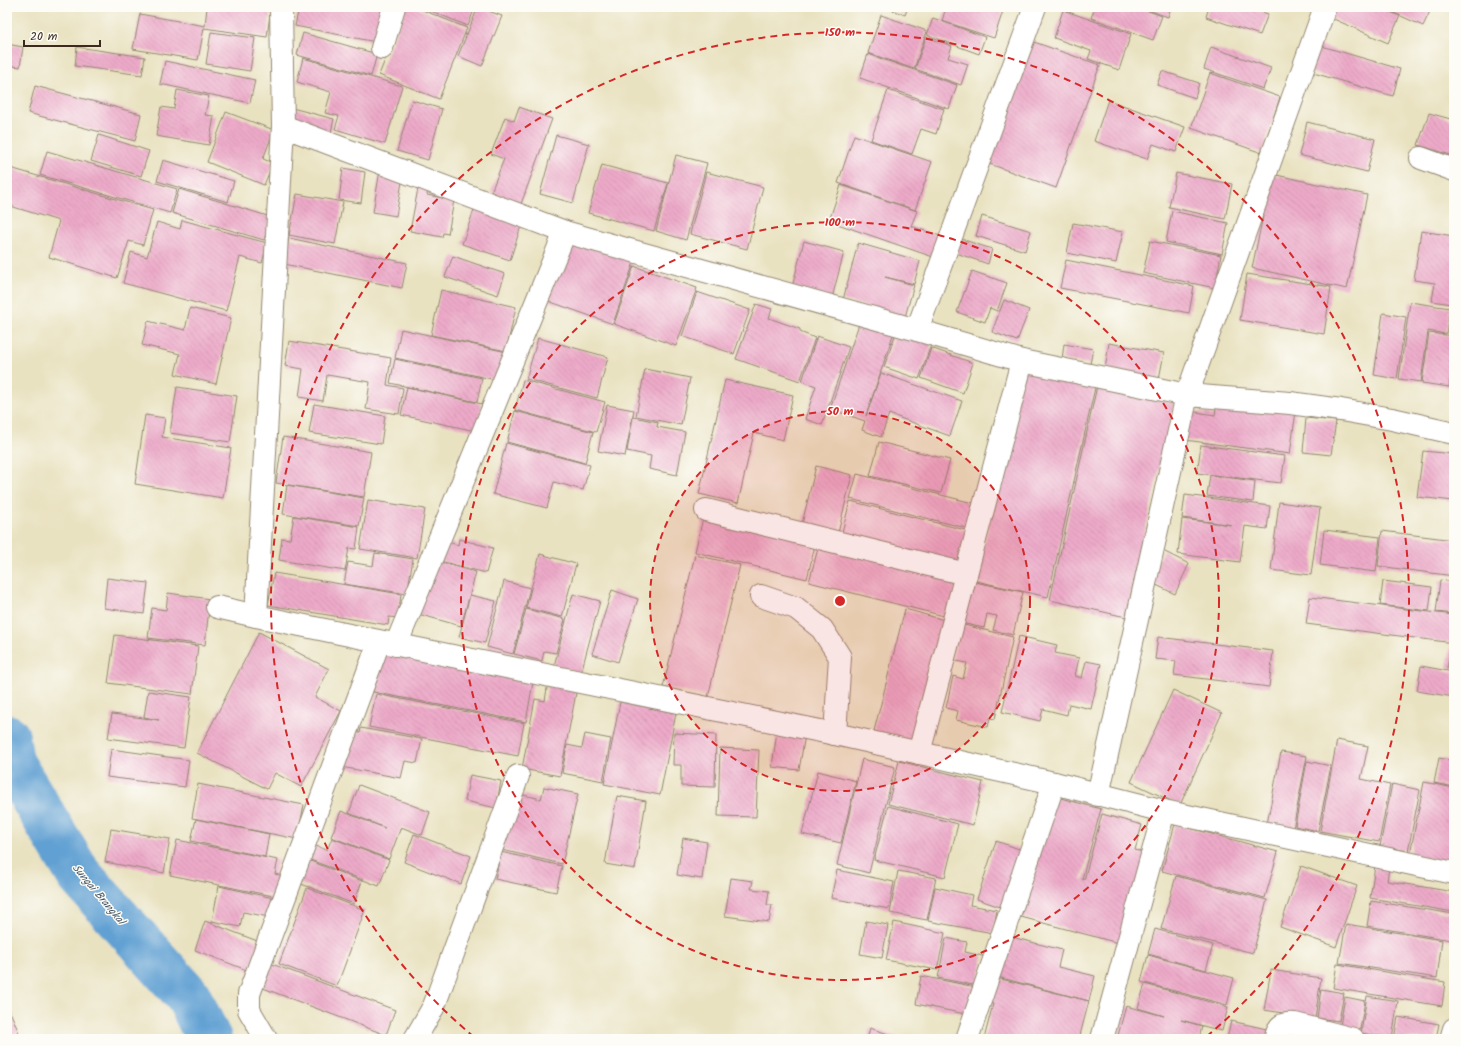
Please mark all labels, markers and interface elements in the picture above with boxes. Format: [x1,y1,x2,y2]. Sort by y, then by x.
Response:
scale bar [24,22,100,48]
text: 150 m [825,23,855,42]
text: 20 m [30,27,58,46]
text: 100 m [825,213,855,232]
text: 50 m [826,402,854,421]
centre of rings [833,594,847,608]
water label: Sungai Brangkal [67,860,130,931]

